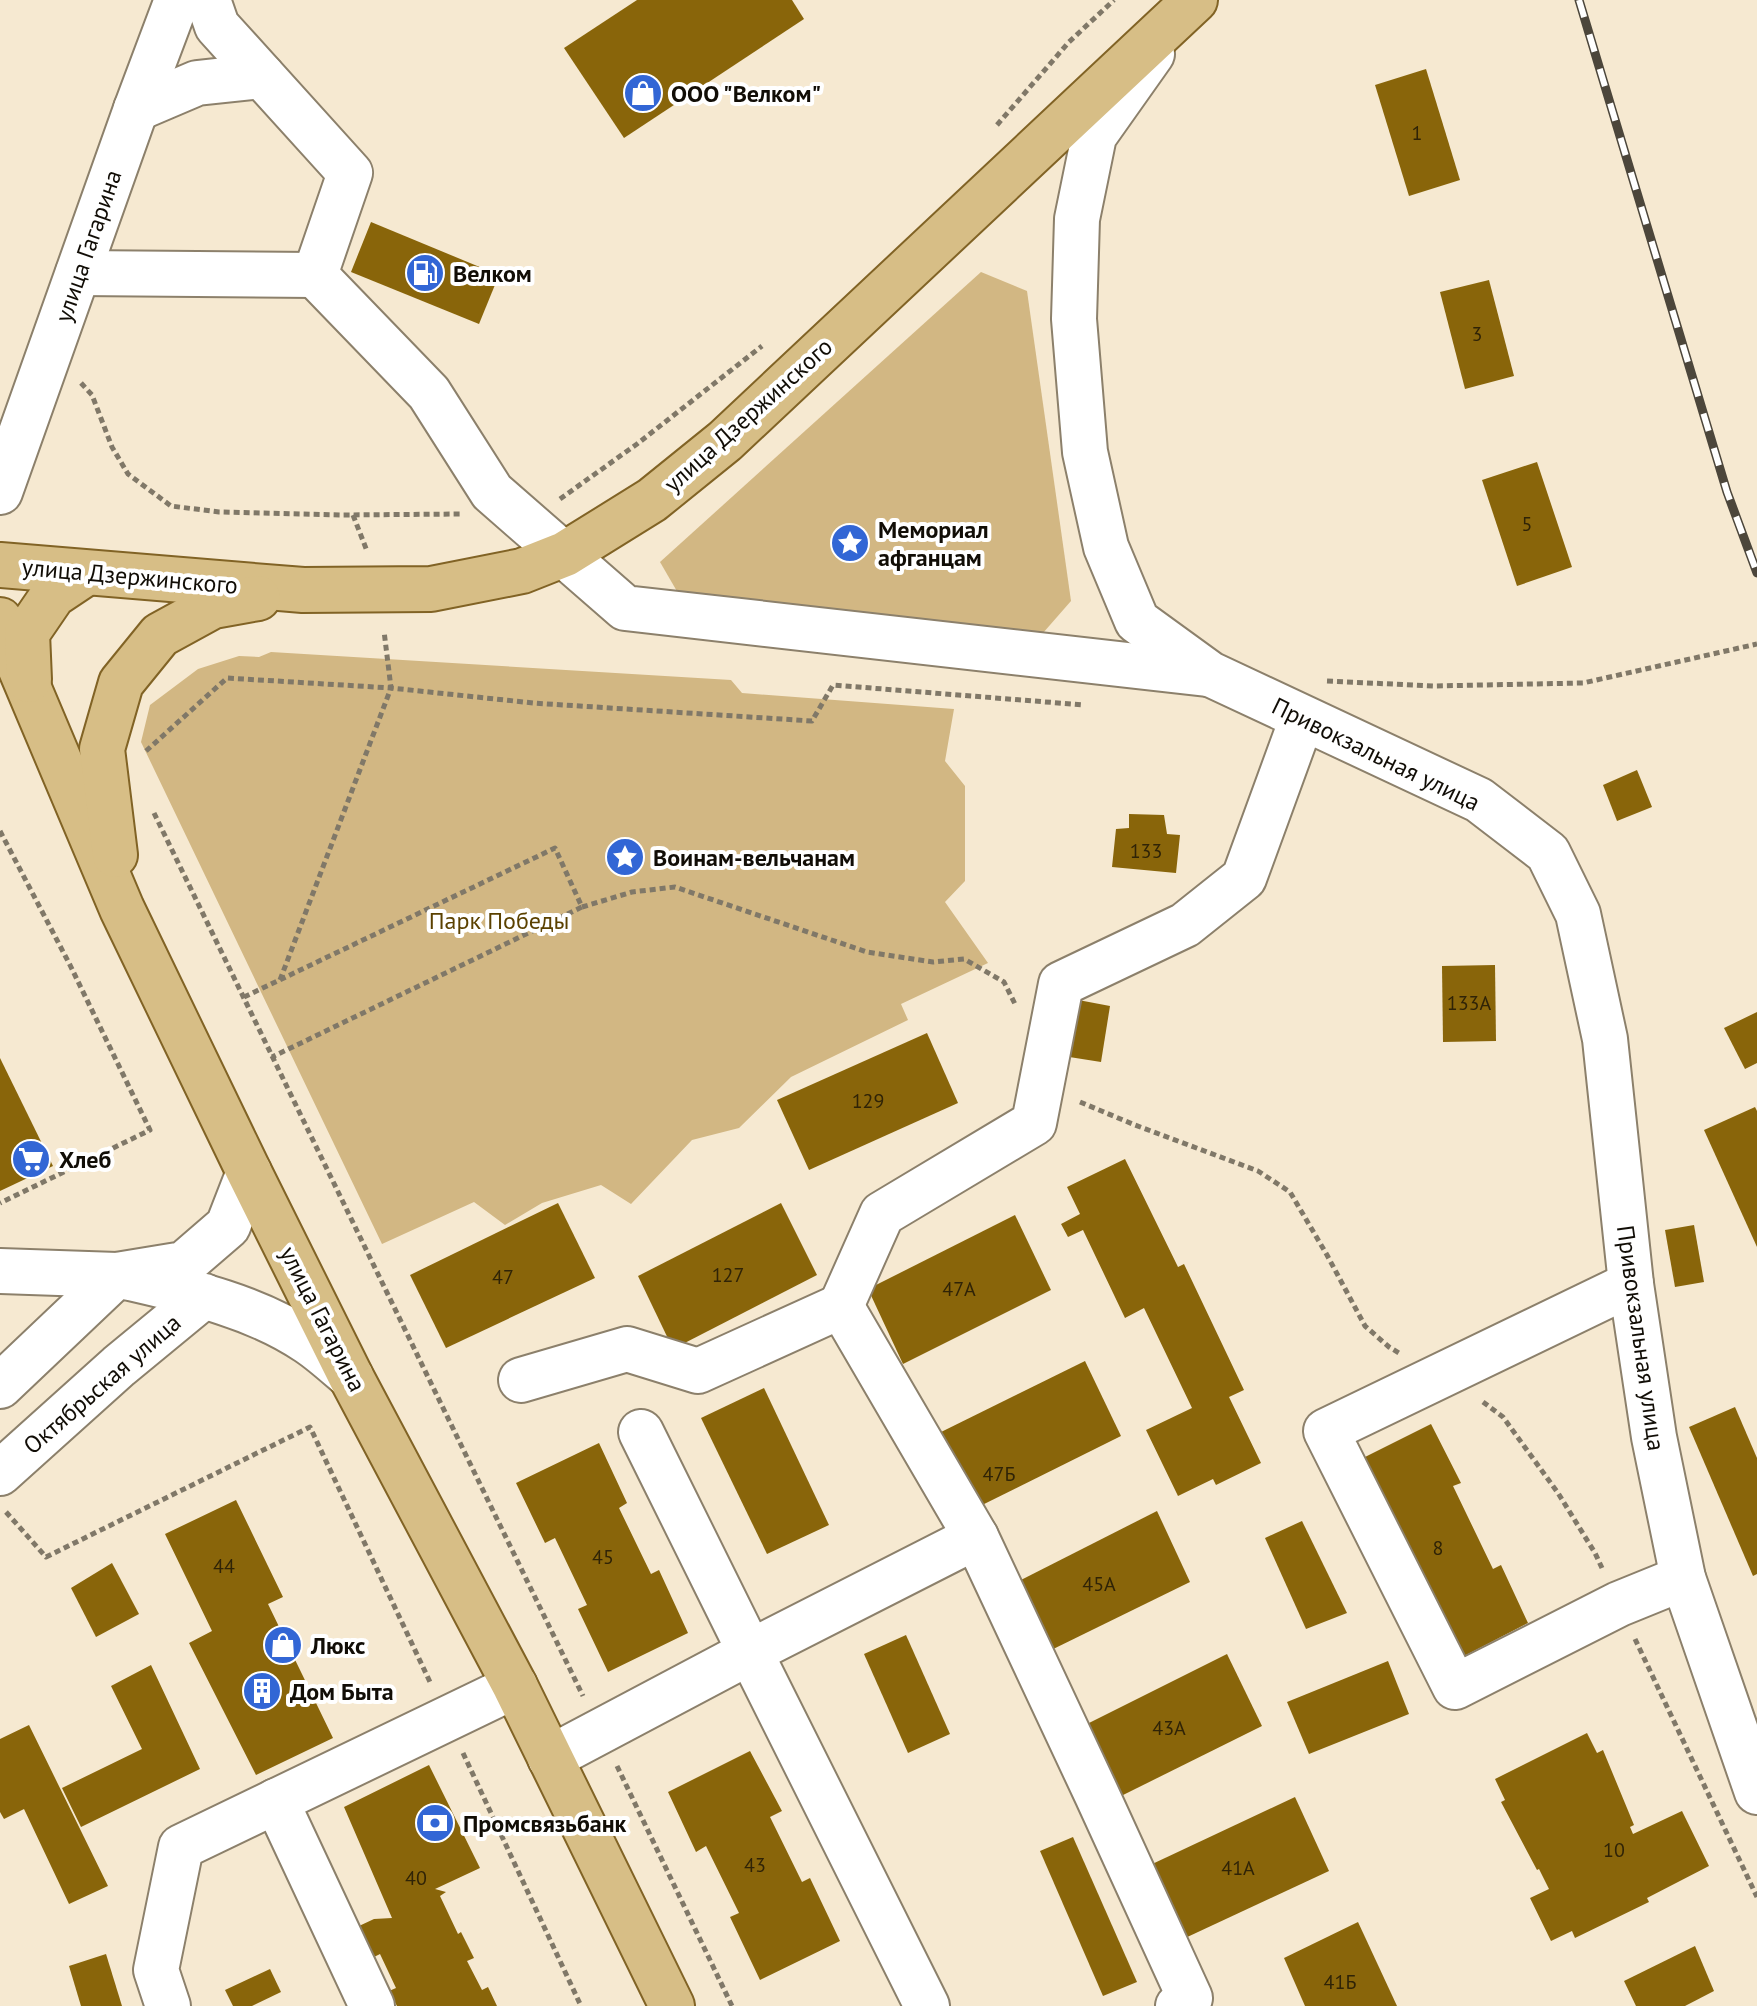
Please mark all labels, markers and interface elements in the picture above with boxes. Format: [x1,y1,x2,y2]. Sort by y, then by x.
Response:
shop icon: ООО "Велком" [622,72,664,114]
place label: ООО "Велком" [671,78,821,109]
house number: 1 [1412,120,1422,146]
street label: улица Гагарина [47,166,129,326]
fuel station icon: Велком [404,252,446,294]
place label: Велком [453,258,532,289]
house number: 3 [1472,321,1482,347]
street label: улица Дзержинского [657,331,839,499]
house number: 5 [1522,511,1532,537]
place label: Мемориал афганцам [878,514,989,573]
place icon: Мемориал афганцам [829,522,871,564]
street label: улица Дзержинского [21,551,239,601]
street label: Привокзальная улица [1267,690,1485,818]
place icon: Воинам-вельчанам [604,836,646,878]
house number: 133 [1130,838,1162,864]
place label: Воинам-вельчанам [653,842,855,873]
park label: Парк Победы [429,905,569,936]
house number: 133А [1447,990,1491,1016]
house number: 129 [852,1088,884,1114]
supermarket icon: Хлеб [10,1138,52,1180]
place label: Хлеб [59,1144,111,1175]
street label: Привокзальная улица [1610,1223,1672,1453]
street label: улица Гагарина [273,1241,373,1397]
house number: 127 [712,1262,744,1288]
house number: 47 [492,1264,514,1290]
house number: 47А [942,1276,976,1302]
street label: Октябрьская улица [17,1307,187,1461]
house number: 47Б [983,1461,1015,1487]
house number: 8 [1433,1535,1443,1561]
house number: 45 [592,1544,614,1570]
house number: 44 [213,1553,235,1579]
house number: 45А [1082,1571,1116,1597]
shop icon: Люкс [262,1624,304,1666]
place label: Люкс [310,1630,365,1661]
building icon: Дом Быта [241,1670,283,1712]
place label: Дом Быта [290,1676,394,1707]
house number: 43А [1152,1715,1186,1741]
bank icon: Промсвязьбанк [414,1802,456,1844]
place label: Промсвязьбанк [463,1808,627,1839]
house number: 10 [1603,1837,1625,1863]
house number: 43 [744,1852,766,1878]
house number: 41А [1221,1855,1255,1881]
house number: 40 [405,1865,427,1891]
house number: 41Б [1324,1969,1356,1995]

